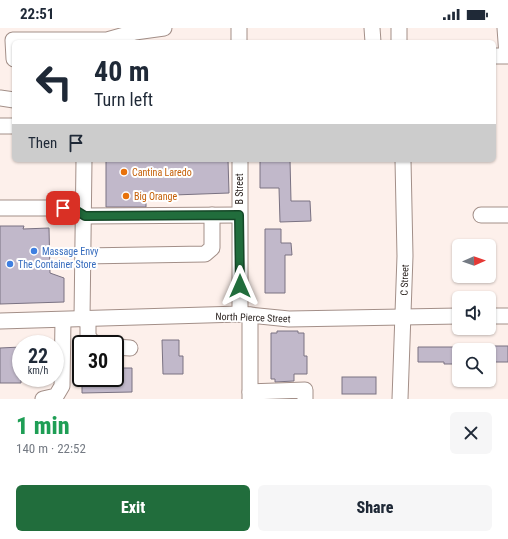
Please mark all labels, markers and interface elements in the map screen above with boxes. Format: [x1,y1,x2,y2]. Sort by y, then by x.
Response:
text: 22:51 [20,5,54,23]
text: 40 m [94,55,150,88]
icon: left [28,56,80,108]
text: Turn left [94,89,153,110]
icon: arrive [65,132,87,154]
text: Then [28,134,57,152]
marker: Cantina Laredo [119,167,129,177]
place label: Cantina Laredo [132,167,192,178]
street label: B Street [234,173,245,205]
pin [46,191,80,225]
marker: Big Orange [121,191,131,201]
place label: Big Orange [134,191,177,202]
icon: arrive [52,197,74,219]
north arrow [452,239,496,283]
map controls [452,239,496,387]
marker: Massage Envy [29,246,39,256]
place label: Massage Envy [42,246,98,257]
marker: The Container Store [5,259,15,269]
place label: The Container Store [18,259,96,270]
street label: C Street [398,264,411,296]
position arrow [219,265,261,307]
button: sound [452,291,496,335]
street label: North Pierce Street [215,311,291,324]
speed limit sign: 30 [72,335,124,387]
button: search [452,343,496,387]
text: 22 [28,344,48,368]
text: km/h [28,365,48,376]
text: 1 min [16,412,70,440]
button: close [450,412,492,454]
text: 140 m · 22:52 [16,441,86,456]
button: Exit [16,485,250,531]
button: Share [258,485,492,531]

